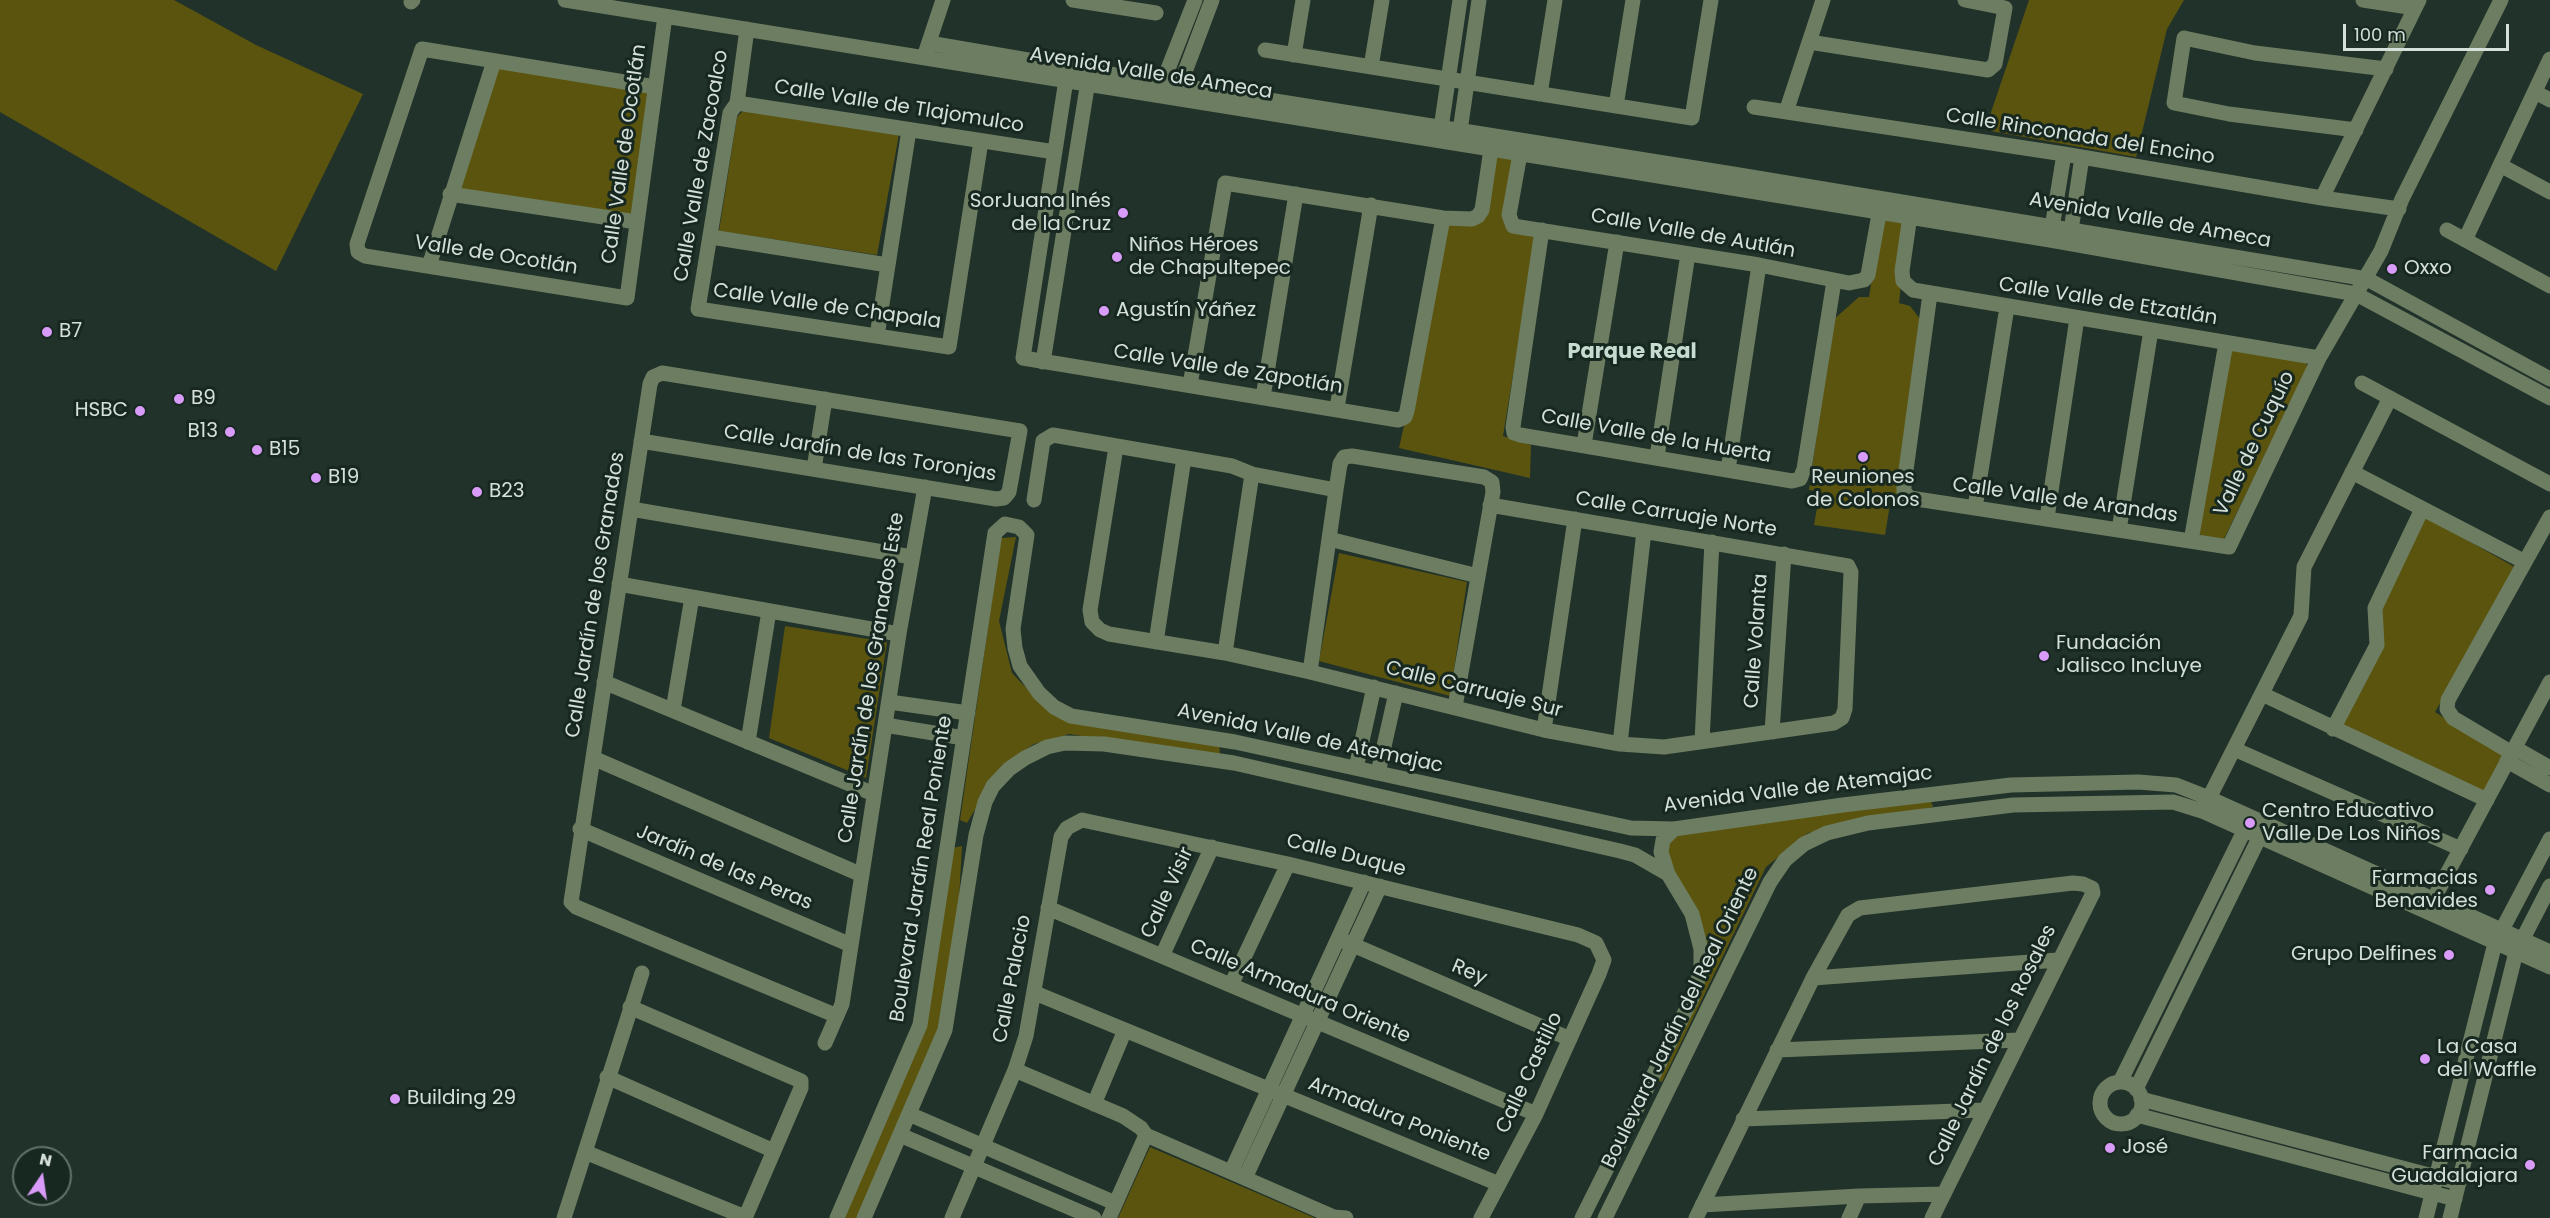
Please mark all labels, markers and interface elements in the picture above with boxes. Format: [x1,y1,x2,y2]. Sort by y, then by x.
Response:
scale bar [2346,12,2512,50]
text: 100 m [2354,22,2406,47]
street label: Calle Valle de Ocotlán [598,43,652,265]
street label: Avenida Valle de Ameca [1028,43,1274,105]
street label: Calle Valle de Zacoalco [670,48,734,284]
street label: Calle Valle de Tlajomulco [772,75,1026,139]
street label: Calle Rinconada del Encino [1944,104,2216,170]
street label: Avenida Valle de Ameca [2027,188,2273,254]
place label: SorJuana Inés de la Cruz [970,190,1111,237]
street label: Calle Valle de Autlán [1589,204,1797,264]
marker: SorJuana Inés de la Cruz [1116,206,1130,220]
street label: Valle de Ocotlán [413,231,579,281]
place label: Niños Héroes de Chapultepec [1129,234,1291,281]
marker: Niños Héroes de Chapultepec [1110,250,1124,264]
place label: Oxxo [2404,257,2452,281]
marker: Oxxo [2385,262,2399,276]
street label: Calle Valle de Etzatlán [1997,273,2219,331]
street label: Calle Valle de Chapala [712,279,942,335]
place label: Agustín Yáñez [1116,299,1256,323]
marker: Agustín Yáñez [1097,304,1111,318]
place label: B7 [59,320,82,344]
marker: B7 [40,325,54,339]
street label: Calle Valle de Zapotlán [1112,340,1344,400]
district label: Parque Real [1567,340,1697,366]
street label: Valle de Cuquío [2210,368,2300,520]
place label: B9 [191,387,216,411]
marker: B9 [172,392,186,406]
place label: HSBC [75,399,128,423]
marker: HSBC [133,404,147,418]
street label: Calle Valle de la Huerta [1539,405,1773,469]
place label: B13 [188,420,218,444]
street label: Calle Jardín de las Toronjas [722,421,998,487]
marker: B13 [223,425,237,439]
place label: B15 [269,438,300,462]
marker: B15 [250,443,264,457]
street label: Calle Jardín de los Granados [562,450,630,740]
marker: Reuniones de Colonos [1856,450,1870,464]
place label: B19 [328,466,359,490]
place label: Reuniones de Colonos [1806,466,1920,513]
marker: B19 [309,471,323,485]
street label: Calle Valle de Arandas [1951,473,2179,529]
place label: B23 [489,480,525,504]
marker: B23 [470,485,484,499]
street label: Calle Carruaje Norte [1574,487,1778,543]
street label: Calle Jardín de los Granados Este [834,511,910,845]
street label: Calle Volanta [1740,573,1774,709]
place label: Fundación Jalisco Incluye [2056,632,2202,679]
marker: Fundación Jalisco Incluye [2037,649,2051,663]
street label: Calle Carruaje Sur [1383,656,1565,724]
street label: Avenida Valle de Atemajac [1175,699,1445,779]
street label: Boulevard Jardín Real Poniente [886,714,958,1024]
street label: Avenida Valle de Atemajac [1662,762,1934,818]
place label: Centro Educativo Valle De Los Niños [2262,800,2441,847]
marker: Centro Educativo Valle De Los Niños [2243,816,2257,830]
street label: Jardín de las Peras [632,820,816,916]
street label: Calle Duque [1284,830,1408,882]
street label: Calle Visir [1136,844,1200,942]
street label: Boulevard Jardín del Real Oriente [1597,864,1765,1172]
place label: Farmacias Benavides [2372,867,2478,914]
marker: Farmacias Benavides [2483,883,2497,897]
street label: Calle Palacio [989,913,1037,1045]
street label: Calle Jardín de los Rosales [1924,921,2062,1171]
street label: Calle Armadura Oriente [1186,935,1414,1049]
place label: Grupo Delfines [2291,943,2437,967]
marker: Grupo Delfines [2442,948,2456,962]
street label: Rey [1448,955,1490,991]
street label: Calle Castillo [1491,1009,1569,1137]
place label: La Casa del Waffle [2437,1036,2537,1083]
marker: La Casa del Waffle [2418,1052,2432,1066]
street label: Armadura Poniente [1304,1072,1494,1168]
place label: Building 29 [407,1087,516,1111]
marker: Building 29 [388,1092,402,1106]
place label: José [2122,1136,2168,1160]
marker: José [2103,1141,2117,1155]
place label: Farmacia Guadalajara [2391,1142,2518,1189]
north arrow [12,1146,72,1206]
text: N [37,1147,54,1172]
marker: Farmacia Guadalajara [2523,1158,2537,1172]

